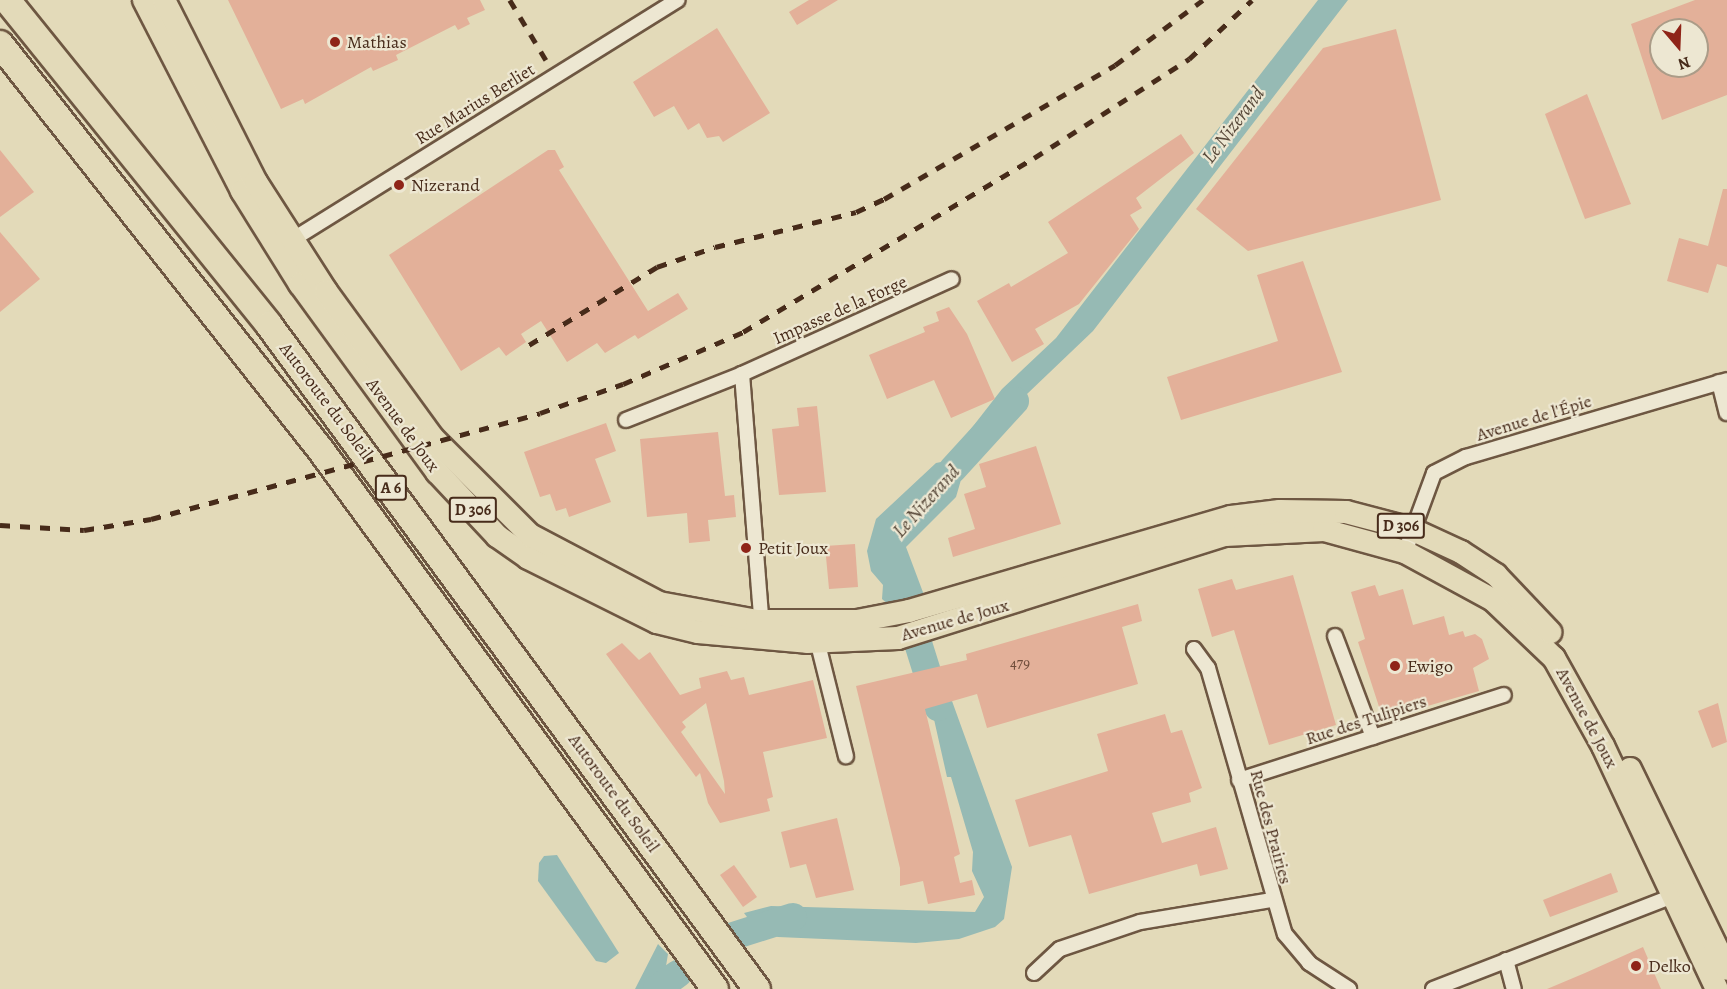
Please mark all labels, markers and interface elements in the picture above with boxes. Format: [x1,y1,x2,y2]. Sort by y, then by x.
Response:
north arrow [1649,18,1709,78]
place label: Mathias [347,31,407,53]
marker: Mathias [328,35,342,49]
text: N [1675,51,1693,75]
street label: Rue Marius Berliet [411,59,539,149]
water label: Le Nizerand [1197,82,1269,168]
place label: Nizerand [411,174,480,196]
marker: Nizerand [392,178,406,192]
street label: Impasse de la Forge [770,271,910,349]
street label: Autoroute du Soleil [275,338,377,464]
street label: Avenue de Joux [362,374,444,476]
street label: Avenue de l'Épie [1474,390,1594,446]
water label: Le Nizerand [887,460,965,542]
road number: A 6 [374,475,408,501]
road number: D 306 [448,497,498,523]
road number: D 306 [1376,513,1426,539]
place label: Petit Joux [758,537,828,559]
marker: Petit Joux [739,541,753,555]
street label: Avenue de Joux [899,594,1011,646]
house number: 479 [1010,655,1030,673]
place label: Ewigo [1407,655,1453,677]
marker: Ewigo [1388,659,1402,673]
street label: Avenue de Joux [1551,664,1623,772]
street label: Rue des Tulipiers [1303,690,1429,750]
street label: Autoroute du Soleil [564,730,664,856]
street label: Rue des Prairies [1245,767,1297,887]
place label: Delko [1648,955,1691,977]
marker: Delko [1629,959,1643,973]

